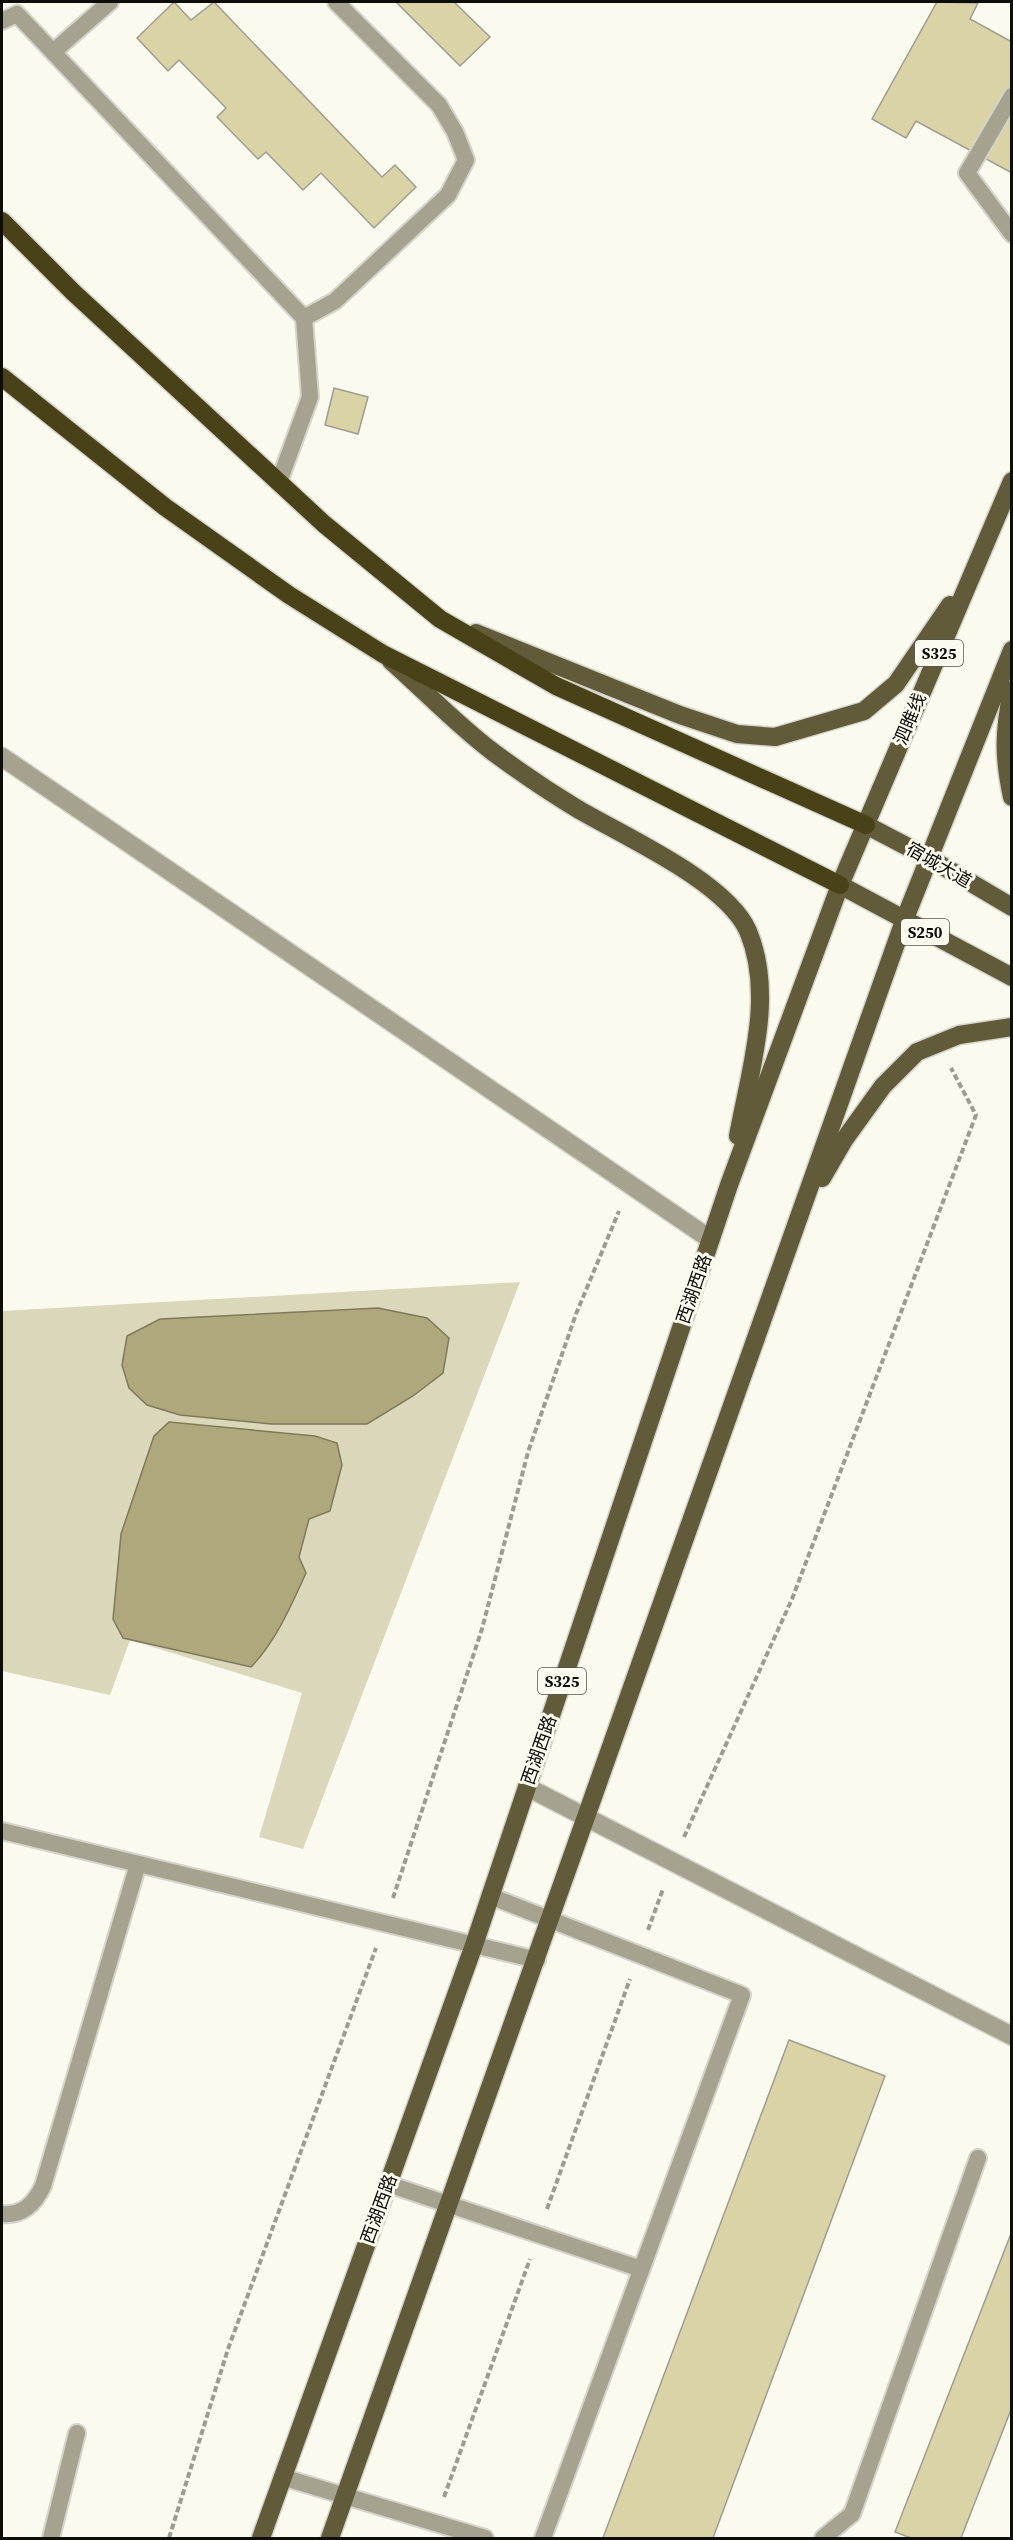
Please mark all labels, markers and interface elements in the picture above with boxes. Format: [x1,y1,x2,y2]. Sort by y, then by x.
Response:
road number: S325 [915,640,963,666]
street label: 泗睢线 [887,689,932,749]
street label: 宿城大道 [902,836,977,893]
road number: S250 [901,919,949,945]
street label: 西湖西路 [670,1251,717,1327]
road number: S325 [538,1668,586,1694]
street label: 西湖西路 [515,1712,562,1788]
street label: 西湖西路 [354,2171,403,2247]

